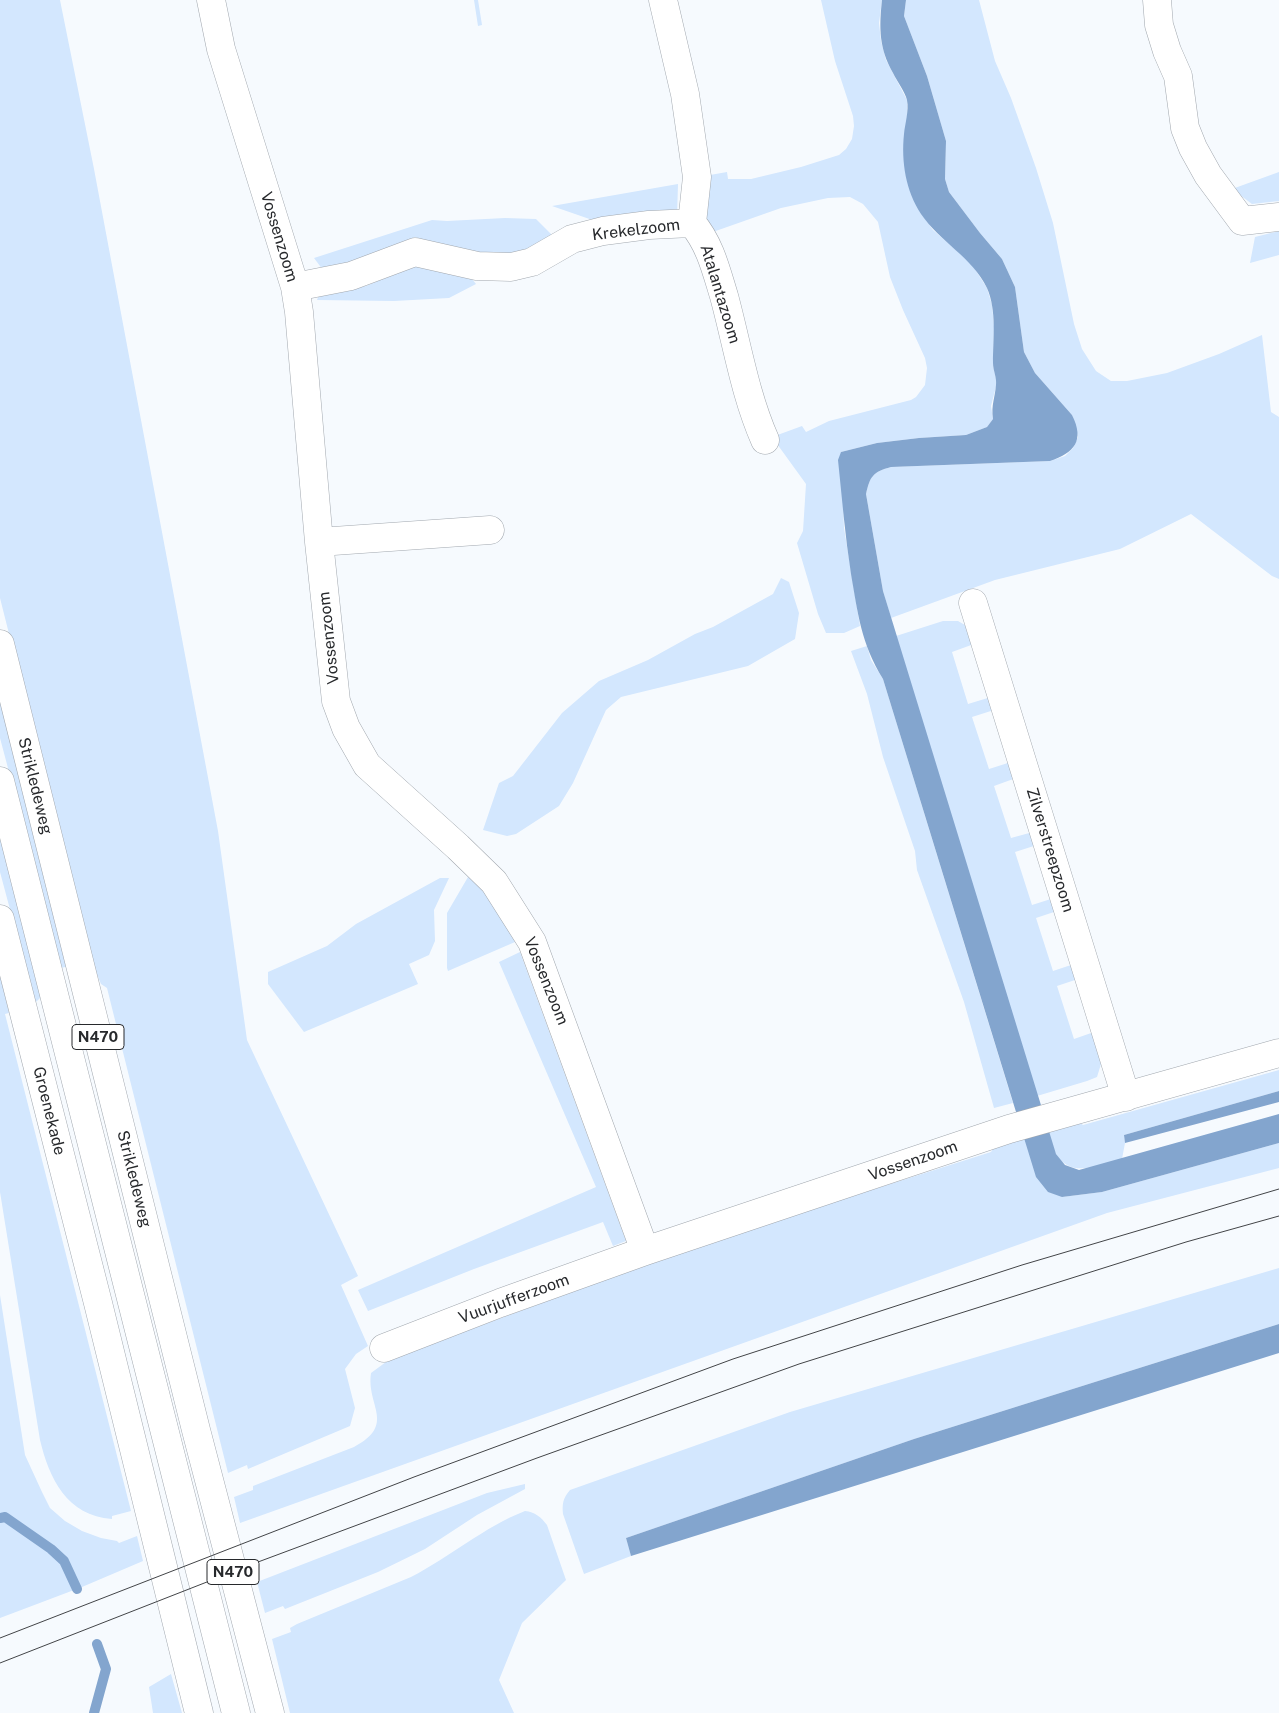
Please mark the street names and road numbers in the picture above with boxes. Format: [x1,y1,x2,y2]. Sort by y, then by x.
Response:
street label: Vossenzoom [256,190,302,284]
street label: Krekelzoom [591,215,681,245]
street label: Atalantazoom [696,242,744,346]
street label: Vossenzoom [315,591,343,685]
street label: Strikledeweg [14,736,56,836]
street label: Zilverstreepzoom [1022,786,1078,914]
street label: Vossenzoom [520,934,572,1028]
road number: N470 [72,1024,124,1050]
street label: Groenekade [29,1065,69,1157]
street label: Strikledeweg [113,1129,155,1229]
street label: Vossenzoom [866,1137,960,1185]
street label: Vuurjufferzoom [456,1270,572,1328]
road number: N470 [207,1560,259,1584]

